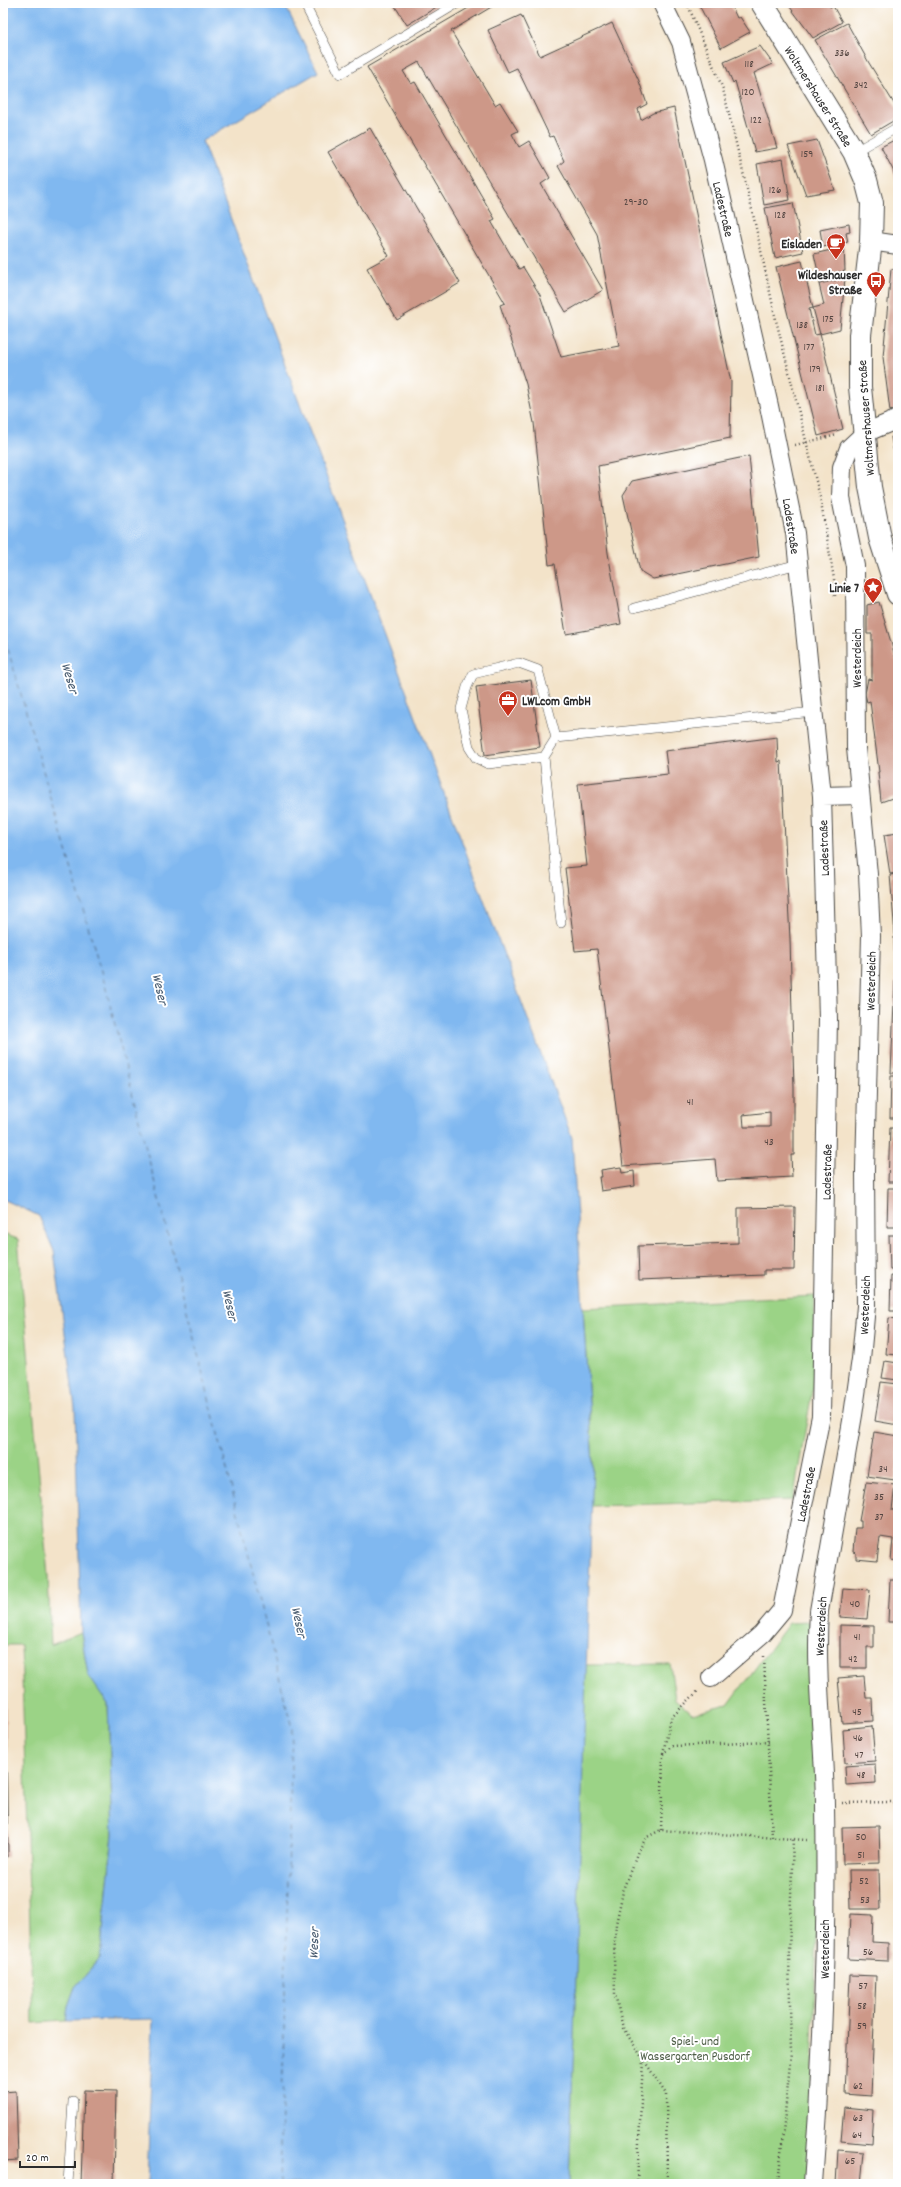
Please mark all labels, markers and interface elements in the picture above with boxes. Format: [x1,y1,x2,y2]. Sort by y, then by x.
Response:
street label: Woltmershauser Straße [778,43,856,152]
house number: 336 [834,46,850,62]
house number: 118 [744,57,754,73]
house number: 342 [854,78,868,94]
house number: 120 [741,85,755,101]
house number: 122 [750,113,762,129]
house number: 159 [801,147,813,163]
street label: Ladestraße [706,180,737,239]
house number: 126 [769,183,781,199]
house number: 29-30 [624,195,648,211]
house number: 128 [774,208,786,224]
cafe icon: Eisladen [825,232,847,260]
place label: Eisladen [781,236,822,255]
place label: Wildeshauser Straße [798,267,863,301]
bus stop icon: Wildeshauser Straße [865,270,887,298]
house number: 175 [822,312,834,328]
house number: 138 [796,318,808,334]
house number: 177 [804,340,814,356]
street label: Woltmershauser Straße [854,359,881,476]
house number: 179 [809,362,821,378]
house number: 181 [815,381,825,397]
street label: Ladestraße [776,497,803,556]
place icon: Linie 7 [862,576,884,604]
place label: Linie 7 [829,580,859,599]
street label: Westerdeich [849,628,868,688]
water label: Weser [55,661,84,698]
office icon: LWLcom GmbH [497,689,519,717]
place label: LWLcom GmbH [522,693,591,712]
street label: Ladestraße [815,819,836,876]
street label: Westerdeich [862,951,883,1011]
water label: Weser [146,972,173,1009]
house number: 41 [687,1095,693,1111]
house number: 43 [764,1135,774,1151]
street label: Ladestraße [819,1143,838,1200]
street label: Westerdeich [856,1275,877,1335]
water label: Weser [216,1288,242,1325]
house number: 34 [878,1462,888,1478]
street label: Ladestraße [793,1465,822,1524]
house number: 35 [874,1490,884,1506]
house number: 37 [874,1510,884,1526]
street label: Westerdeich [811,1596,834,1656]
house number: 40 [850,1597,860,1613]
water label: Weser [285,1605,311,1642]
house number: 41 [854,1630,860,1646]
house number: 42 [848,1652,858,1668]
house number: 45 [852,1705,862,1721]
house number: 46 [853,1731,863,1747]
house number: 47 [855,1748,863,1764]
house number: 48 [857,1768,865,1784]
house number: 50 [855,1830,867,1846]
house number: 51 [857,1848,865,1864]
house number: 52 [859,1874,869,1890]
house number: 53 [860,1893,870,1909]
street label: Westerdeich [817,1919,836,1979]
water label: Weser [304,1925,326,1959]
house number: 56 [863,1945,873,1961]
house number: 57 [858,1979,868,1995]
house number: 58 [857,1999,867,2015]
house number: 59 [857,2019,867,2035]
park label: Spiel- und Wassergarten Pusdorf [640,2033,750,2067]
house number: 62 [853,2079,863,2095]
house number: 63 [853,2111,863,2127]
house number: 64 [852,2128,862,2144]
scale bar [20,2143,75,2169]
text: 20 m [26,2150,49,2167]
house number: 65 [845,2154,855,2170]

